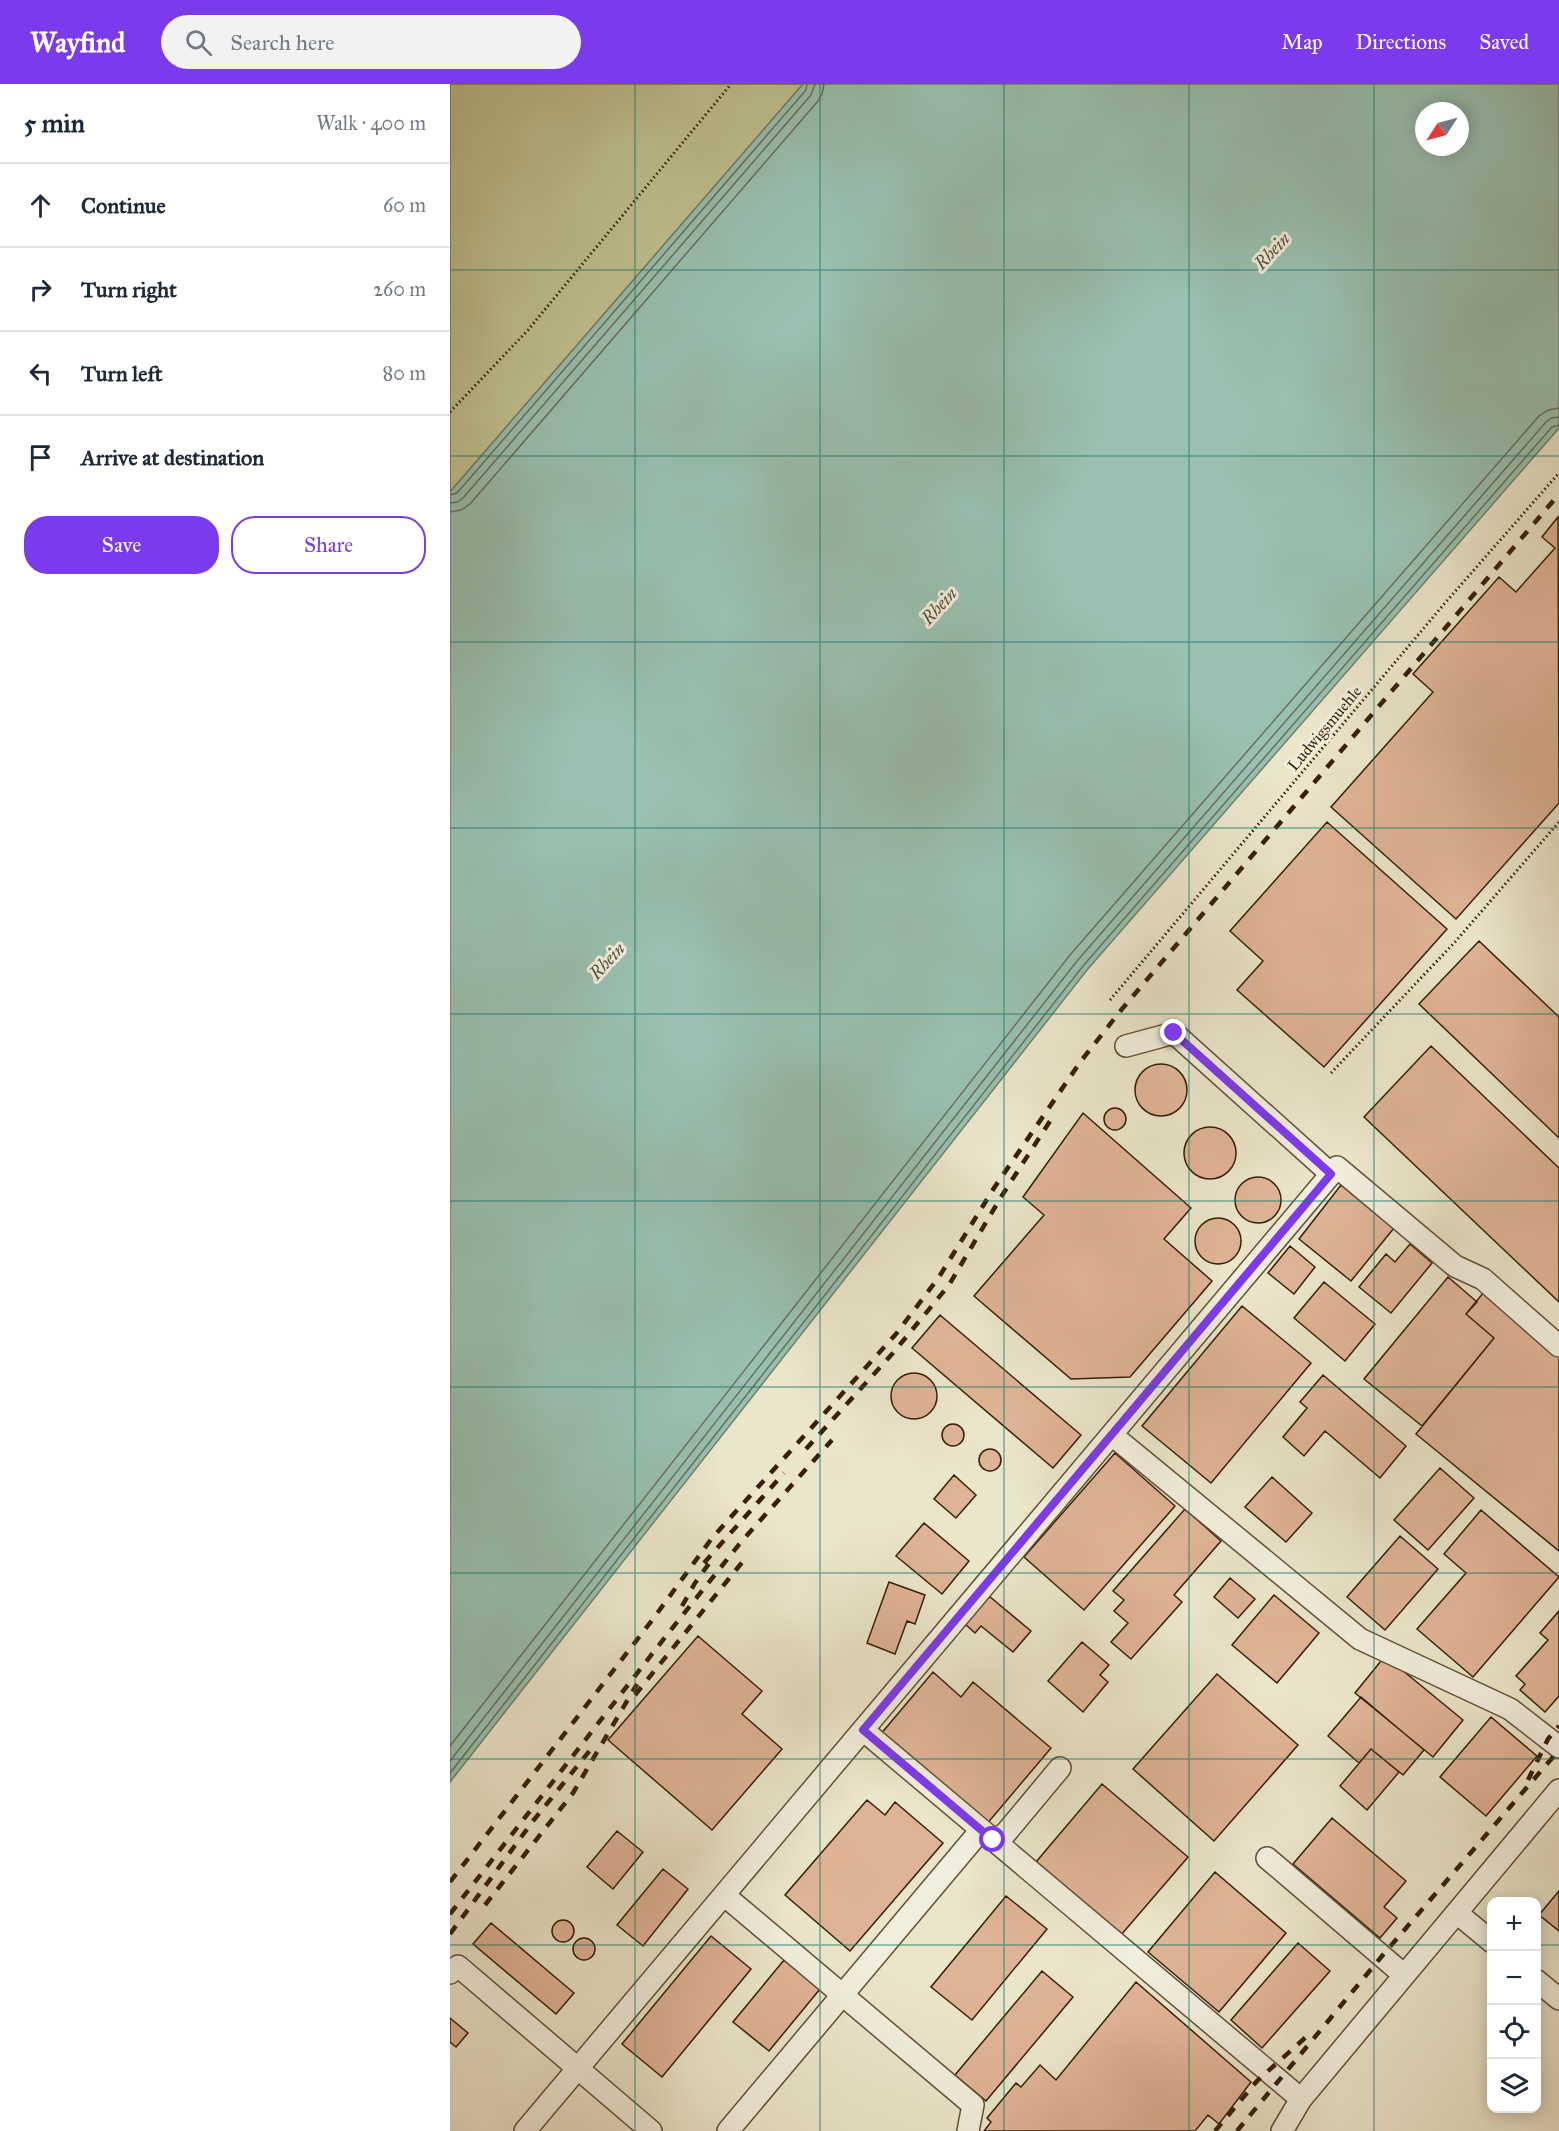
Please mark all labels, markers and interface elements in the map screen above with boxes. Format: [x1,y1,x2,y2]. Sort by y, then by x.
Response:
search box [161,15,581,69]
text: Wayfind [30,25,125,60]
icon: search [182,26,215,59]
text: Search here [230,29,334,56]
text: Map [1282,29,1323,55]
text: Directions [1356,29,1446,55]
text: Saved [1479,29,1529,55]
north arrow [1415,102,1469,156]
text: 5 min [24,107,85,139]
text: Walk · 400 m [316,111,426,135]
icon: ahead [24,189,57,222]
text: Continue [81,192,166,219]
text: 60 m [383,193,426,217]
water label: Rhein [1249,228,1295,275]
icon: right [24,273,57,306]
text: Turn right [81,276,177,303]
text: 260 m [373,277,426,301]
icon: left [24,357,57,390]
text: Turn left [81,360,163,387]
text: 80 m [383,361,426,385]
icon: arrive [24,441,57,474]
text: Arrive at destination [81,444,264,471]
button: Save [24,516,219,574]
button: Share [231,516,426,574]
water label: Rhein [916,583,962,630]
street label: Ludwigsmuehle [1283,682,1366,775]
water label: Rhein [584,938,630,985]
route end [1160,1019,1186,1045]
route start [979,1826,1005,1852]
map controls [1487,1897,1541,2113]
button: + [1487,1897,1541,1951]
button: − [1487,1951,1541,2005]
button: locate [1487,2005,1541,2059]
button: layers [1487,2059,1541,2113]

